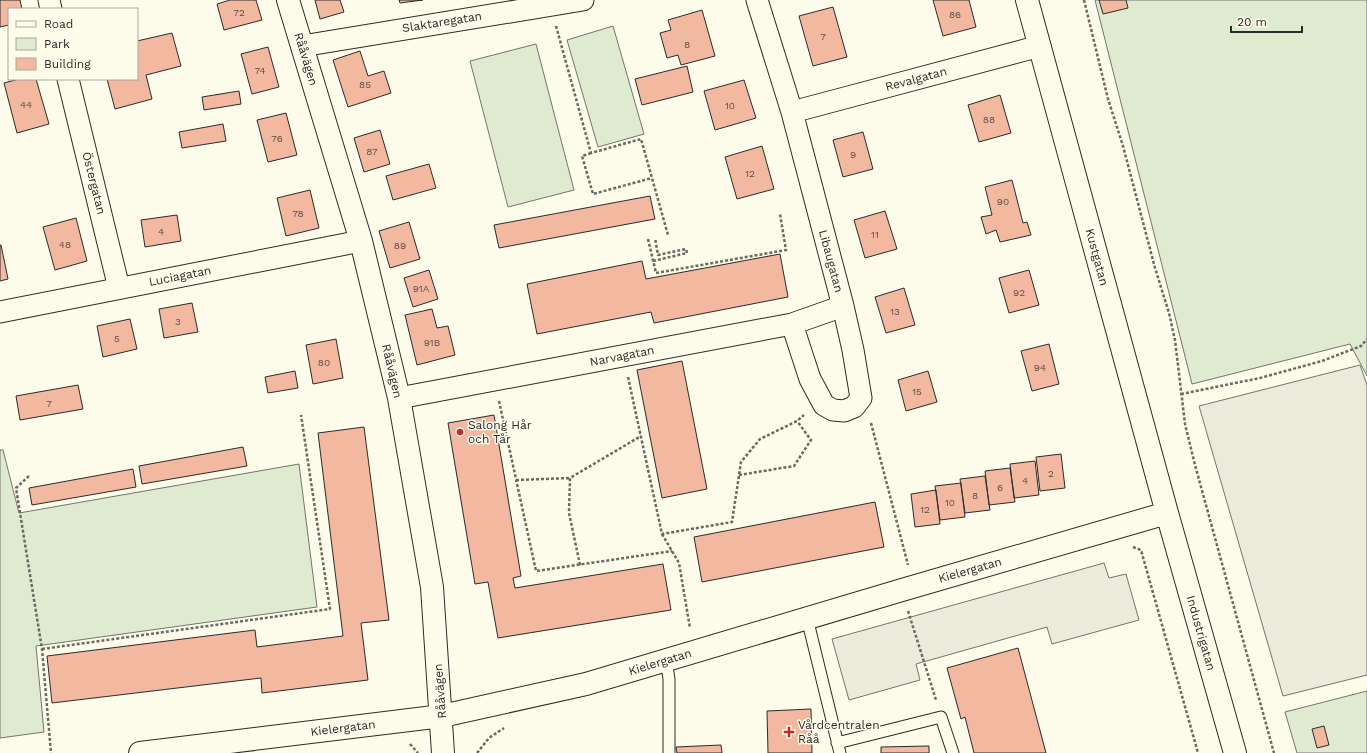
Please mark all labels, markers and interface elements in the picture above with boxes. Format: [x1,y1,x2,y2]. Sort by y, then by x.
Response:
house number: 72 [233,7,245,18]
legend [8,8,138,80]
scale bar [1231,8,1302,34]
street label: Slaktaregatan [401,9,483,35]
house number: 86 [949,9,961,20]
text: 20 m [1237,15,1267,29]
text: Road [44,17,73,31]
street label: Rååvägen [291,31,321,87]
house number: 7 [820,31,826,42]
text: Park [44,37,70,51]
house number: 8 [684,39,690,50]
text: Building [44,57,91,71]
street label: Revalgatan [884,64,948,94]
house number: 74 [254,65,266,76]
house number: 85 [359,79,371,90]
house number: 44 [20,99,32,110]
house number: 10 [725,100,735,111]
house number: 88 [983,114,995,125]
house number: 76 [271,133,283,144]
house number: 87 [366,146,378,157]
house number: 9 [850,149,856,160]
street label: Östergatan [79,150,109,216]
house number: 12 [745,168,755,179]
house number: 90 [997,196,1009,207]
house number: 78 [292,208,304,219]
house number: 4 [158,226,164,237]
street label: Kustgatan [1083,227,1111,287]
street label: Libaugatan [816,228,846,294]
house number: 11 [871,229,879,240]
house number: 48 [59,239,71,250]
house number: 89 [394,240,406,251]
street label: Luciagatan [148,263,212,289]
house number: 91A [413,283,430,294]
house number: 92 [1013,287,1025,298]
house number: 13 [890,306,900,317]
house number: 3 [175,316,181,327]
house number: 5 [114,333,120,344]
house number: 91B [424,337,440,348]
street label: Rååvägen [379,343,405,399]
street label: Narvagatan [589,343,655,369]
house number: 80 [318,357,330,368]
house number: 94 [1034,362,1046,373]
house number: 15 [912,386,922,397]
house number: 7 [46,398,52,409]
place label: Salong Hår och Tår [468,418,532,446]
marker: Salong Hår och Tår [455,427,465,437]
house number: 2 [1048,468,1054,479]
house number: 4 [1022,475,1028,486]
house number: 6 [997,482,1003,493]
house number: 8 [972,490,978,501]
house number: 10 [945,497,955,508]
house number: 12 [920,504,930,515]
street label: Kielergatan [937,554,1003,586]
street label: Industrigatan [1184,594,1218,672]
street label: Kielergatan [627,646,693,678]
street label: Rååvägen [431,663,449,719]
street label: Kielergatan [310,717,376,739]
place label: Vårdcentralen Råå [798,718,880,746]
marker: Vårdcentralen Råå [783,726,795,738]

